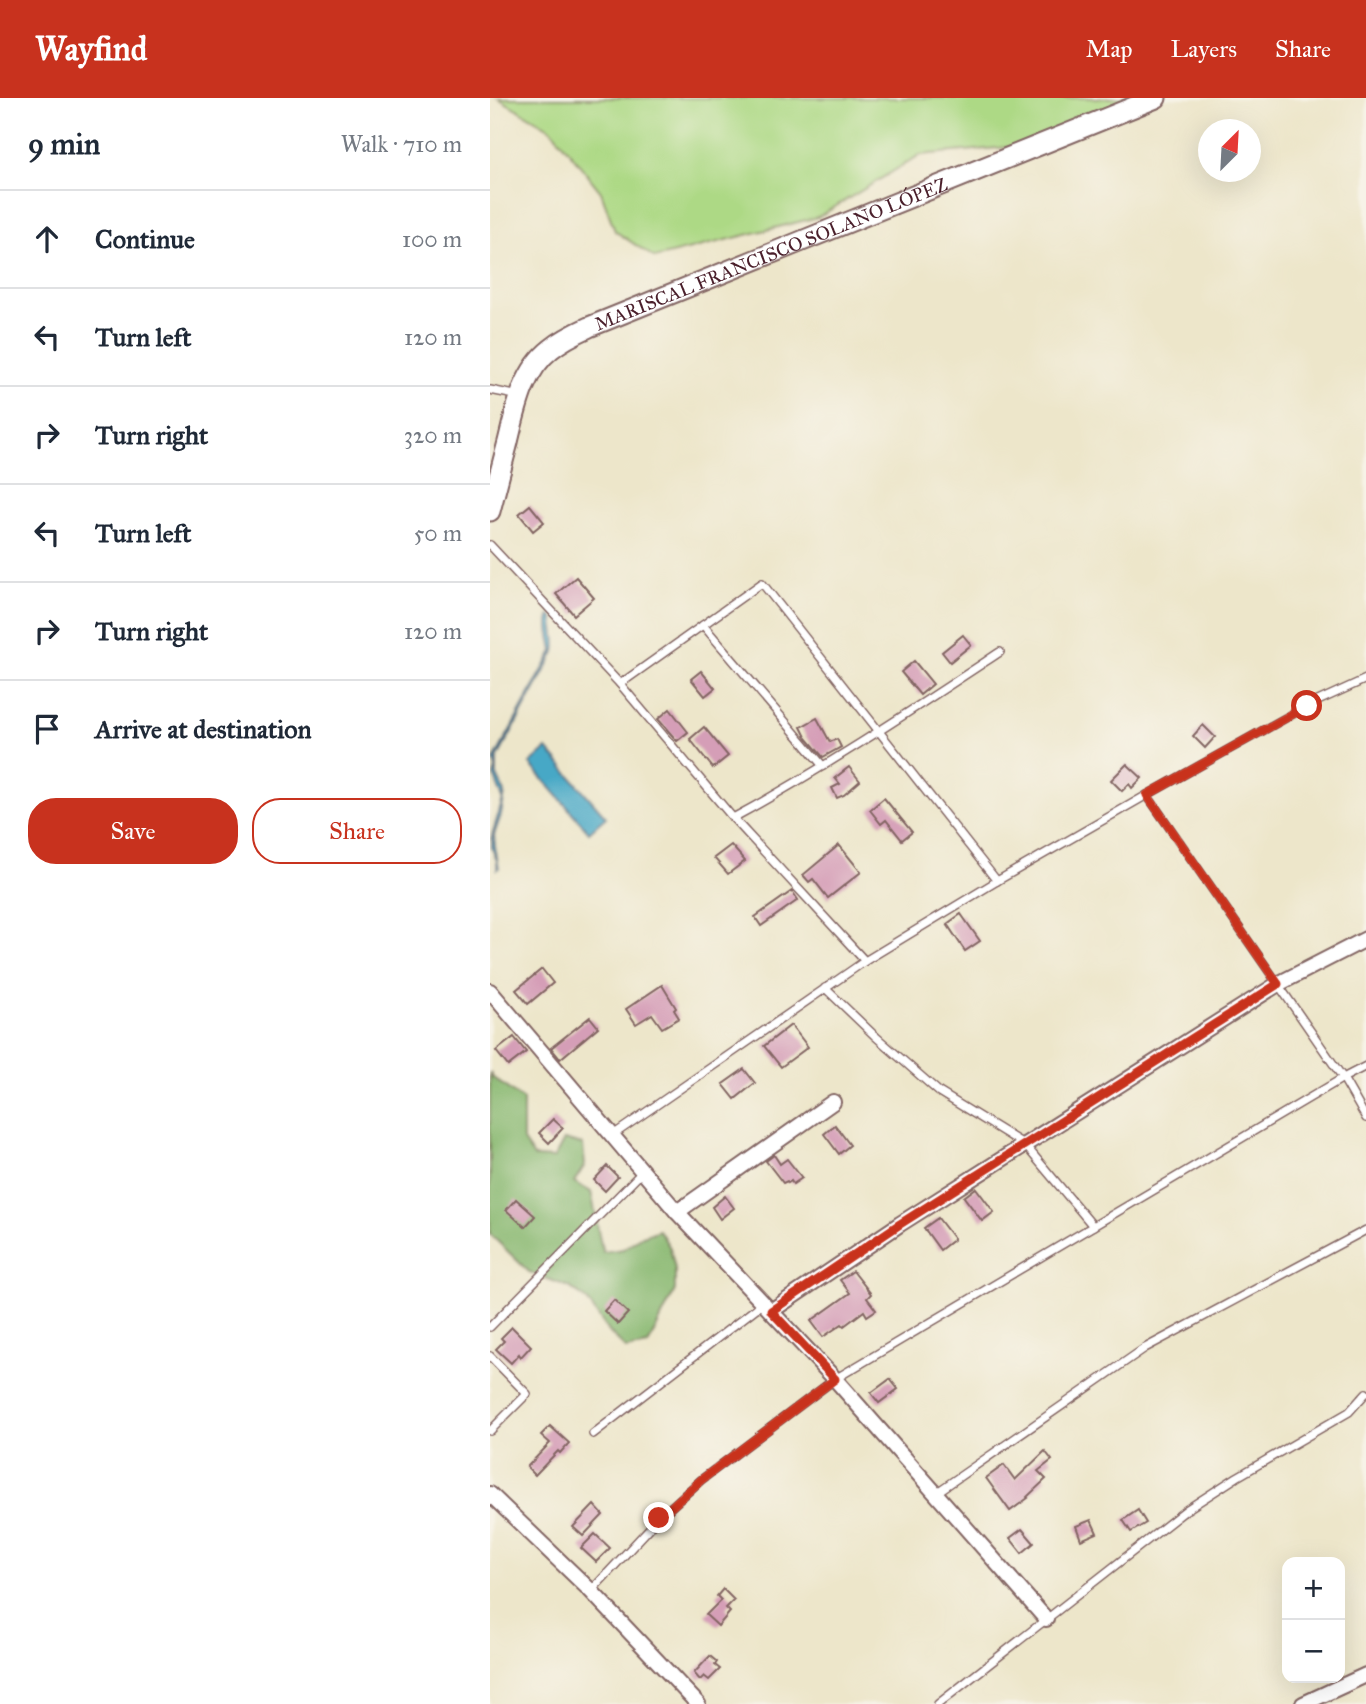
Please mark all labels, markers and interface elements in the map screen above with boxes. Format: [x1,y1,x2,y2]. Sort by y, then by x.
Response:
text: Wayfind [35,29,147,69]
text: Map [1086,34,1133,64]
text: Layers [1171,34,1237,64]
text: Share [1275,34,1331,64]
north arrow [1198,119,1261,182]
text: 9 min [28,126,100,162]
text: Walk · 710 m [341,130,462,158]
street label: MARISCAL FRANCISCO SOLANO LÓPEZ [591,172,951,335]
icon: ahead [28,220,66,258]
text: Continue [95,223,195,255]
text: 100 m [402,225,462,253]
icon: left [28,318,66,356]
text: Turn left [95,321,191,353]
text: 120 m [404,323,462,351]
icon: right [28,416,66,454]
text: Turn right [95,419,208,451]
text: 320 m [404,421,462,449]
icon: left [28,514,66,552]
text: Turn left [95,517,191,549]
text: 50 m [414,519,462,547]
icon: right [28,612,66,650]
text: Turn right [95,615,208,647]
text: 120 m [404,617,462,645]
route start [1291,690,1322,721]
icon: arrive [28,710,66,748]
text: Arrive at destination [95,713,312,745]
button: Save [28,798,238,864]
button: Share [252,798,462,864]
route end [643,1502,674,1533]
map controls [1282,1557,1345,1683]
button: + [1282,1557,1345,1620]
button: − [1282,1620,1345,1683]

